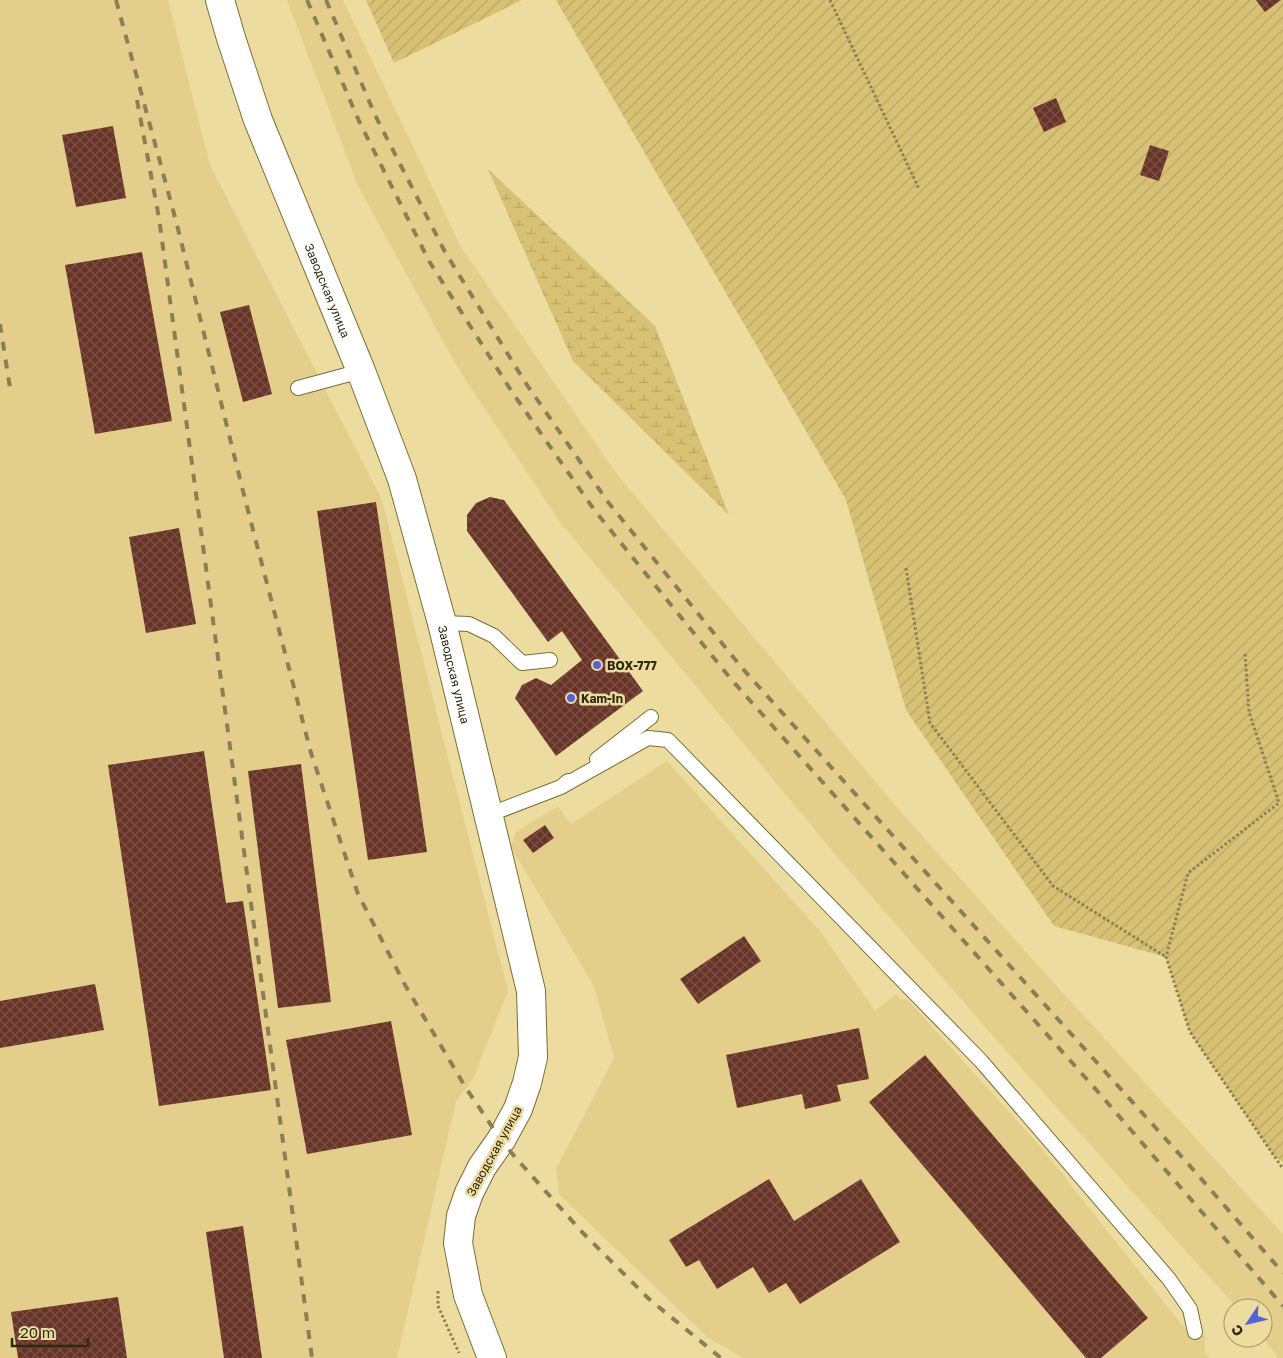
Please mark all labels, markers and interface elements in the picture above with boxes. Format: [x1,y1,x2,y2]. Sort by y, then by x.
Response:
street label: Заводская улица [302,241,354,340]
street label: Заводская улица [435,624,474,725]
place label: ВОХ-777 [607,658,657,673]
marker: ВОХ-777 [591,659,603,671]
place label: Kam-In [581,691,623,706]
marker: Kam-In [565,692,577,704]
street label: Заводская улица [463,1103,525,1199]
north arrow [1223,1298,1273,1348]
scale bar [12,1316,89,1348]
text: С [1227,1322,1247,1340]
text: 20 m [20,1323,55,1341]

